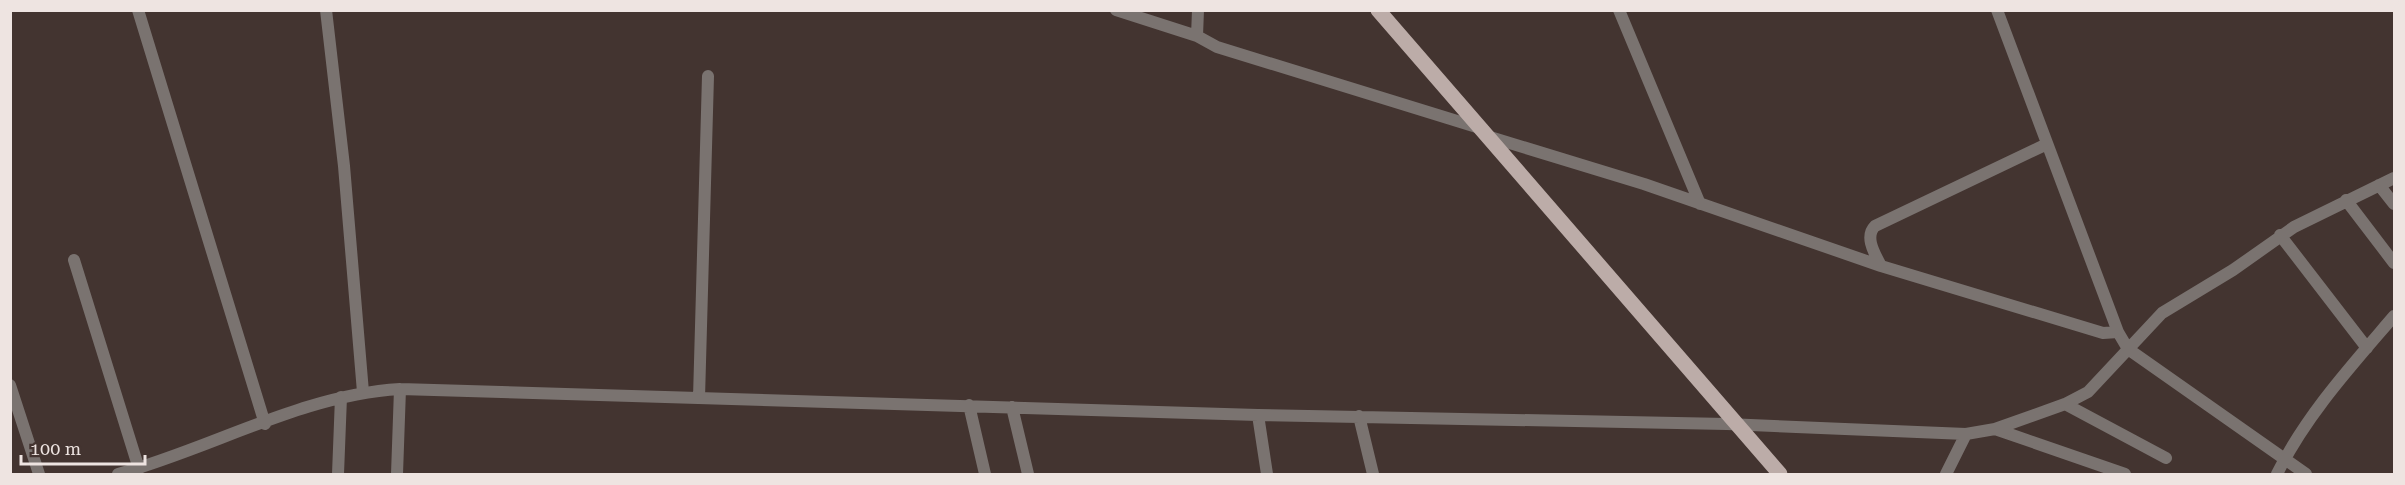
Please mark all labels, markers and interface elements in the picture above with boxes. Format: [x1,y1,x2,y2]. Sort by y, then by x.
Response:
scale bar [21,428,146,466]
text: 100 m [30,438,81,459]

